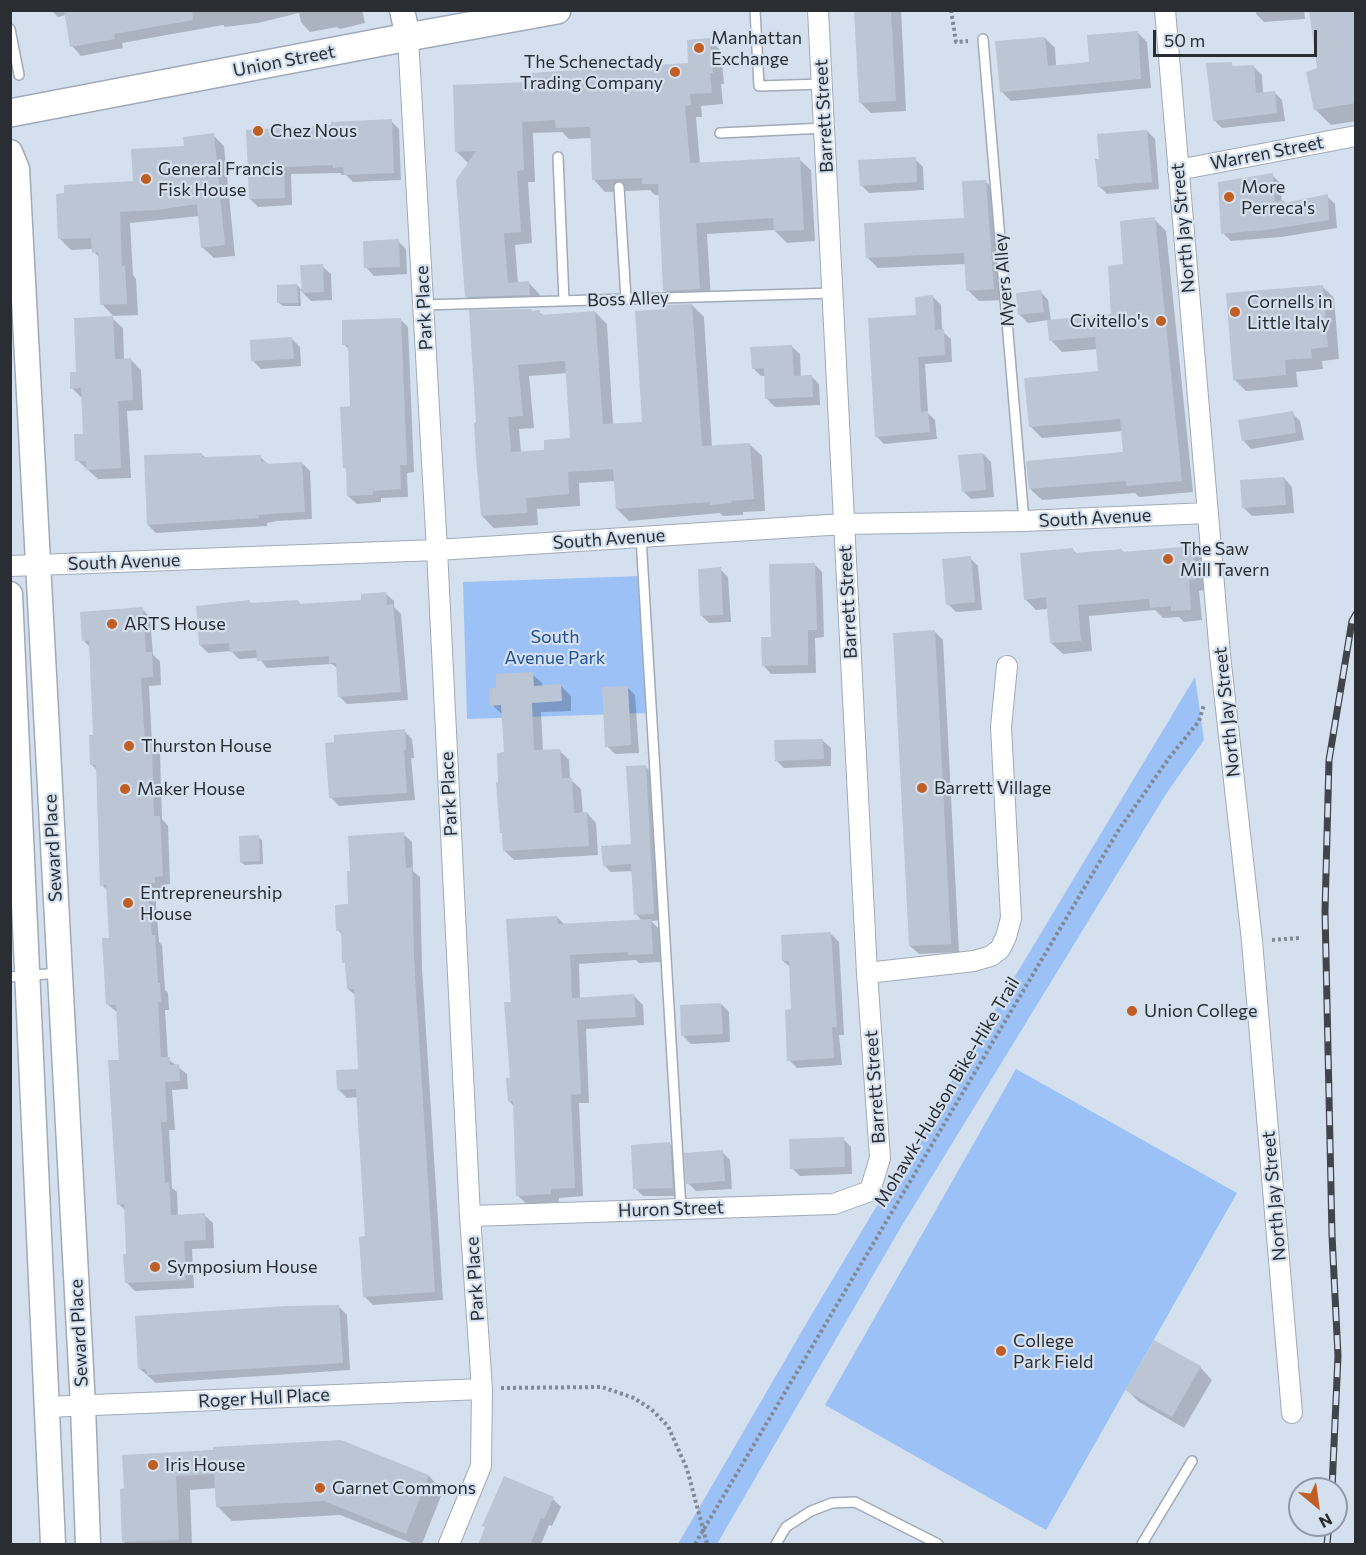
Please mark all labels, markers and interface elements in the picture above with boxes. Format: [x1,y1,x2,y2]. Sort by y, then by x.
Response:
scale bar [1156,18,1320,56]
place label: Manhattan Exchange [711,27,802,70]
text: 50 m [1164,29,1205,51]
street label: Union Street [231,41,337,81]
marker: Manhattan Exchange [692,41,706,55]
place label: The Schenectady Trading Company [520,51,663,94]
street label: Barrett Street [810,59,838,173]
marker: The Schenectady Trading Company [668,65,682,79]
place label: Chez Nous [270,120,357,142]
marker: Chez Nous [251,124,265,138]
street label: Warren Street [1208,131,1326,175]
place label: General Francis Fisk House [158,158,283,201]
street label: North Jay Street [1167,162,1199,294]
marker: General Francis Fisk House [139,172,153,186]
place label: More Perreca's [1241,176,1315,219]
marker: More Perreca's [1222,190,1236,204]
street label: Myers Alley [989,232,1019,328]
street label: Park Place [411,265,437,351]
street label: Boss Alley [587,287,669,311]
place label: Cornells in Little Italy [1247,291,1333,334]
marker: Cornells in Little Italy [1228,305,1242,319]
place label: Civitello's [1070,310,1149,332]
marker: Civitello's [1154,314,1168,328]
street label: South Avenue [1038,504,1152,532]
street label: South Avenue [552,524,666,554]
place label: The Saw Mill Tavern [1180,538,1270,580]
street label: Barrett Street [834,545,862,659]
street label: South Avenue [67,549,181,575]
marker: The Saw Mill Tavern [1161,552,1175,566]
place label: ARTS House [124,613,226,635]
marker: ARTS House [105,617,119,631]
park label: South Avenue Park [504,626,606,668]
street label: North Jay Street [1209,646,1245,778]
place label: Thurston House [141,735,272,757]
marker: Thurston House [122,739,136,753]
street label: Park Place [436,751,462,837]
place label: Barrett Village [934,777,1051,799]
place label: Maker House [137,778,245,800]
marker: Barrett Village [915,781,929,795]
marker: Maker House [118,782,132,796]
street label: Seward Place [39,794,67,902]
place label: Entrepreneurship House [140,882,282,924]
marker: Entrepreneurship House [121,896,135,910]
street label: Mohawk-Hudson Bike-Hike Trail [870,973,1024,1211]
place label: Union College [1144,1000,1257,1022]
marker: Union College [1125,1004,1139,1018]
street label: Barrett Street [860,1030,890,1144]
street label: North Jay Street [1258,1130,1290,1262]
street label: Huron Street [618,1196,724,1222]
street label: Park Place [461,1236,489,1322]
place label: Symposium House [167,1256,317,1278]
marker: Symposium House [148,1260,162,1274]
street label: Seward Place [65,1279,93,1387]
place label: College Park Field [1013,1330,1094,1372]
marker: College Park Field [994,1344,1008,1358]
street label: Roger Hull Place [198,1384,330,1412]
place label: Iris House [165,1454,245,1476]
marker: Iris House [146,1458,160,1472]
place label: Garnet Commons [332,1477,476,1499]
north arrow [1288,1477,1348,1537]
marker: Garnet Commons [313,1481,327,1495]
text: N [1316,1510,1336,1533]

